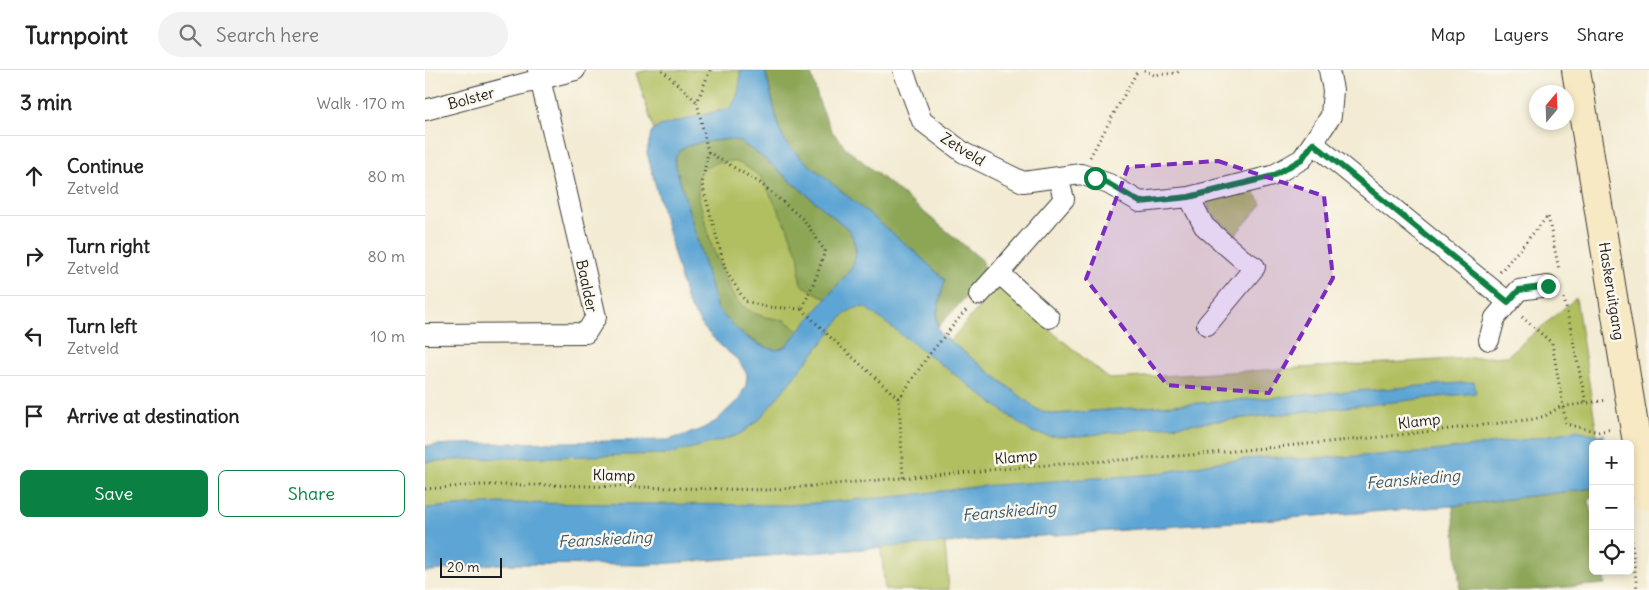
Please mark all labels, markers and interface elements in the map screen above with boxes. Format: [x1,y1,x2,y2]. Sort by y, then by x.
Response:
search box [158,12,508,57]
text: Turnpoint [25,20,128,50]
icon: search [176,21,204,49]
text: Search here [216,23,319,47]
text: Map [1430,23,1465,46]
text: Layers [1493,23,1549,46]
text: Share [1577,23,1624,46]
street label: Bolster [446,83,496,113]
north arrow [1529,85,1574,130]
text: 3 min [20,89,72,116]
text: Walk · 170 m [316,93,405,113]
street label: Zetveld [937,128,989,170]
text: Continue [67,154,144,178]
icon: ahead [20,162,48,190]
text: 80 m [367,166,405,186]
route start [1084,167,1107,190]
text: Zetveld [67,178,119,198]
text: Turn right [67,234,150,258]
street label: Haskeruitgang [1595,241,1629,341]
icon: right [20,242,48,270]
text: 80 m [367,246,405,266]
text: Zetveld [67,258,119,278]
street label: Baalder [572,258,602,314]
route end [1537,275,1560,298]
text: Turn left [67,314,137,338]
icon: left [20,322,48,350]
text: 10 m [370,326,405,346]
text: Zetveld [67,338,119,358]
icon: arrive [20,402,48,430]
text: Arrive at destination [67,404,240,428]
street label: Klamp [1397,409,1441,433]
map controls [1589,440,1634,575]
button: + [1589,440,1634,485]
street label: Klamp [994,446,1038,468]
street label: Klamp [592,465,636,485]
water label: Feanskieding [1365,465,1462,493]
button: Save [20,470,208,517]
button: Share [218,470,405,517]
button: − [1589,485,1634,530]
water label: Feanskieding [961,497,1058,525]
water label: Feanskieding [558,526,654,551]
button: locate [1589,530,1634,575]
scale bar [440,555,503,578]
text: 20 m [447,558,480,576]

